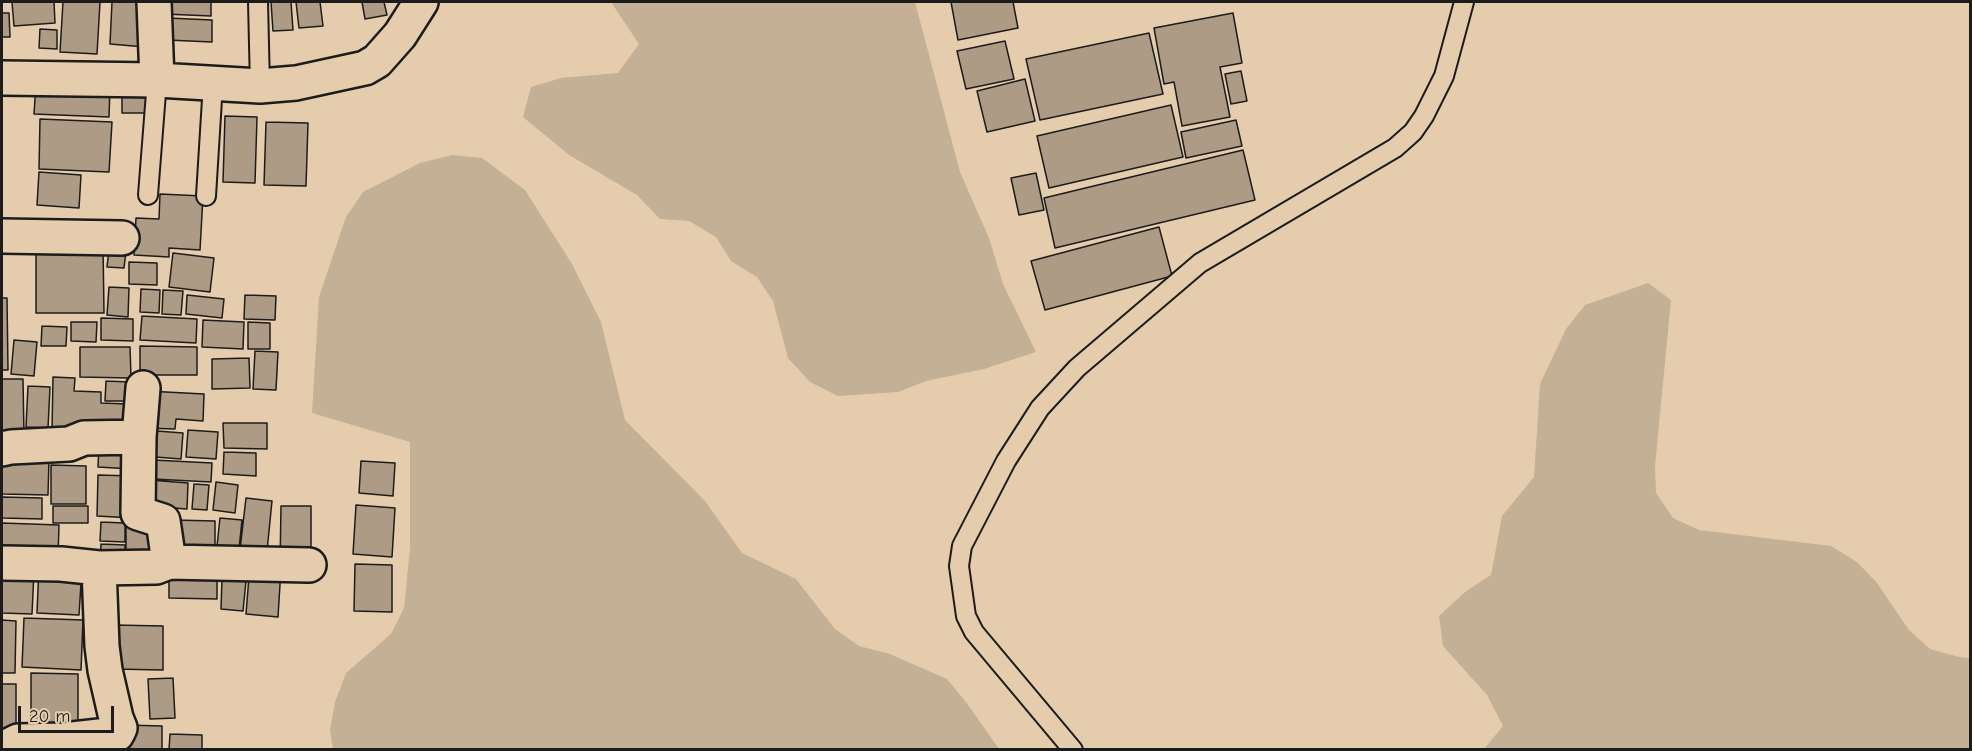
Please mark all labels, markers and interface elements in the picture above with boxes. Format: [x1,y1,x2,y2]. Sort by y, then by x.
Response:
scale bar [21,694,117,732]
text: 20 m [29,706,70,727]

